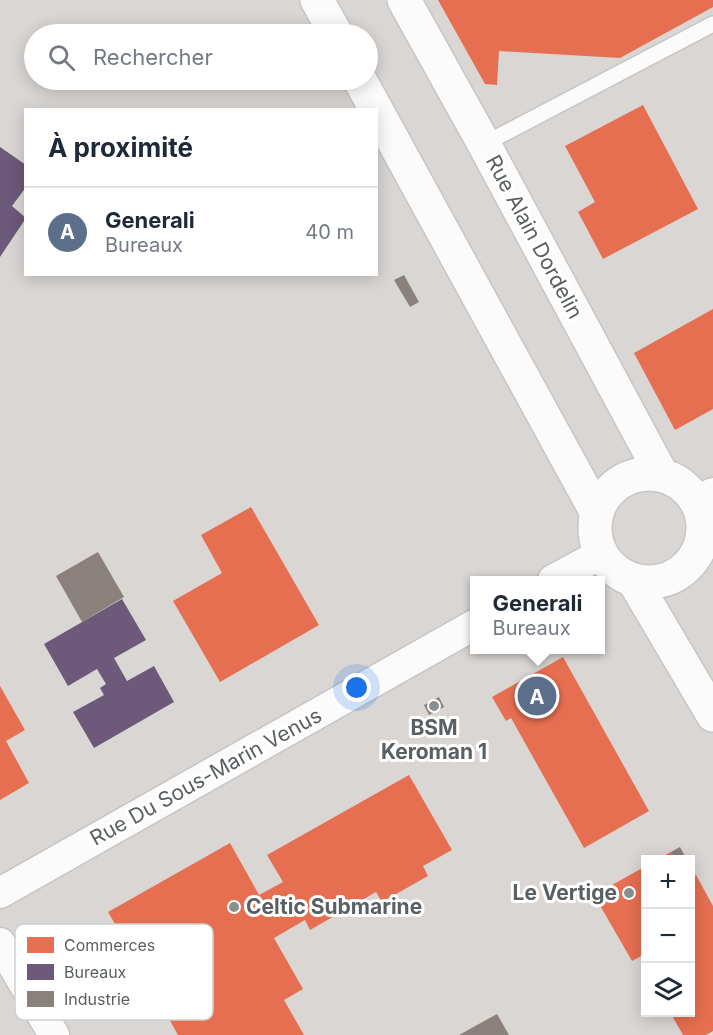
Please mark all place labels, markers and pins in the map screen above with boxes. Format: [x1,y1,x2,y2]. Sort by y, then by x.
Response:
pin: A [518,674,556,718]
marker: BSM Keroman 1 [427,699,441,713]
place label: BSM Keroman 1 [381,715,487,764]
place label: Le Vertige [513,880,617,905]
marker: Le Vertige [622,886,636,900]
place label: Celtic Submarine [246,894,422,919]
marker: Celtic Submarine [227,900,241,914]

